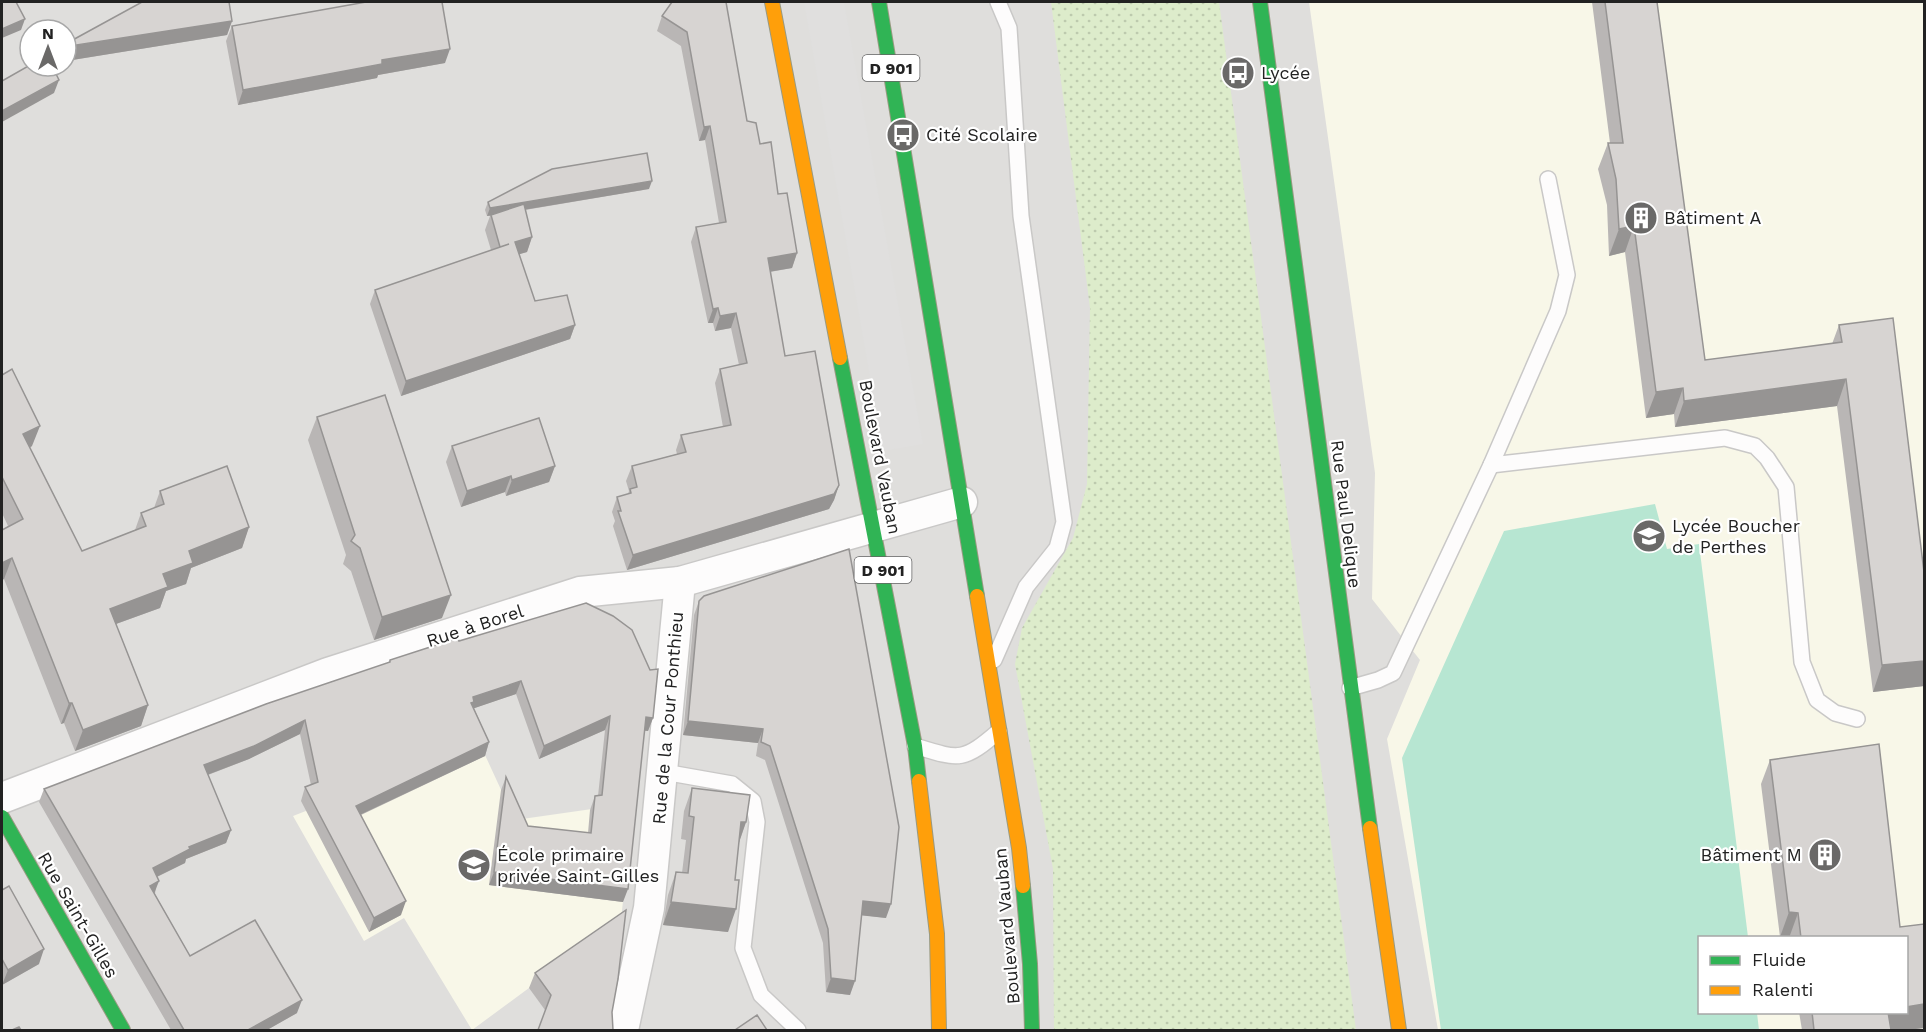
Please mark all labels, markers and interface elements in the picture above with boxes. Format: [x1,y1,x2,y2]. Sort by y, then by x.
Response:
north arrow [18,18,78,78]
text: N [42,24,54,43]
road number: D 901 [862,55,920,81]
bus stop icon: Lycée [1220,55,1256,91]
place label: Lycée [1261,62,1310,83]
bus stop icon: Cité Scolaire [885,117,921,153]
place label: Cité Scolaire [926,124,1038,145]
building icon: Bâtiment A [1623,200,1659,236]
place label: Bâtiment A [1664,207,1761,228]
street label: Boulevard Vauban [855,378,906,536]
street label: Rue Paul Delique [1327,439,1366,589]
place label: Lycée Boucher de Perthes [1672,515,1800,557]
school or university icon: Lycée Boucher de Perthes [1631,518,1667,554]
road number: D 901 [854,557,912,583]
street label: Rue à Borel [424,600,526,651]
street label: Rue de la Cour Ponthieu [648,611,687,825]
building icon: Bâtiment M [1807,837,1843,873]
place label: École primaire privée Saint-Gilles [497,844,659,886]
place label: Bâtiment M [1700,844,1802,865]
school or university icon: École primaire privée Saint-Gilles [456,847,492,883]
street label: Boulevard Vauban [989,847,1024,1005]
street label: Rue Saint-Gilles [34,848,123,981]
legend [1698,936,1908,1014]
text: Fluide [1752,949,1806,970]
text: Ralenti [1752,979,1813,1000]

